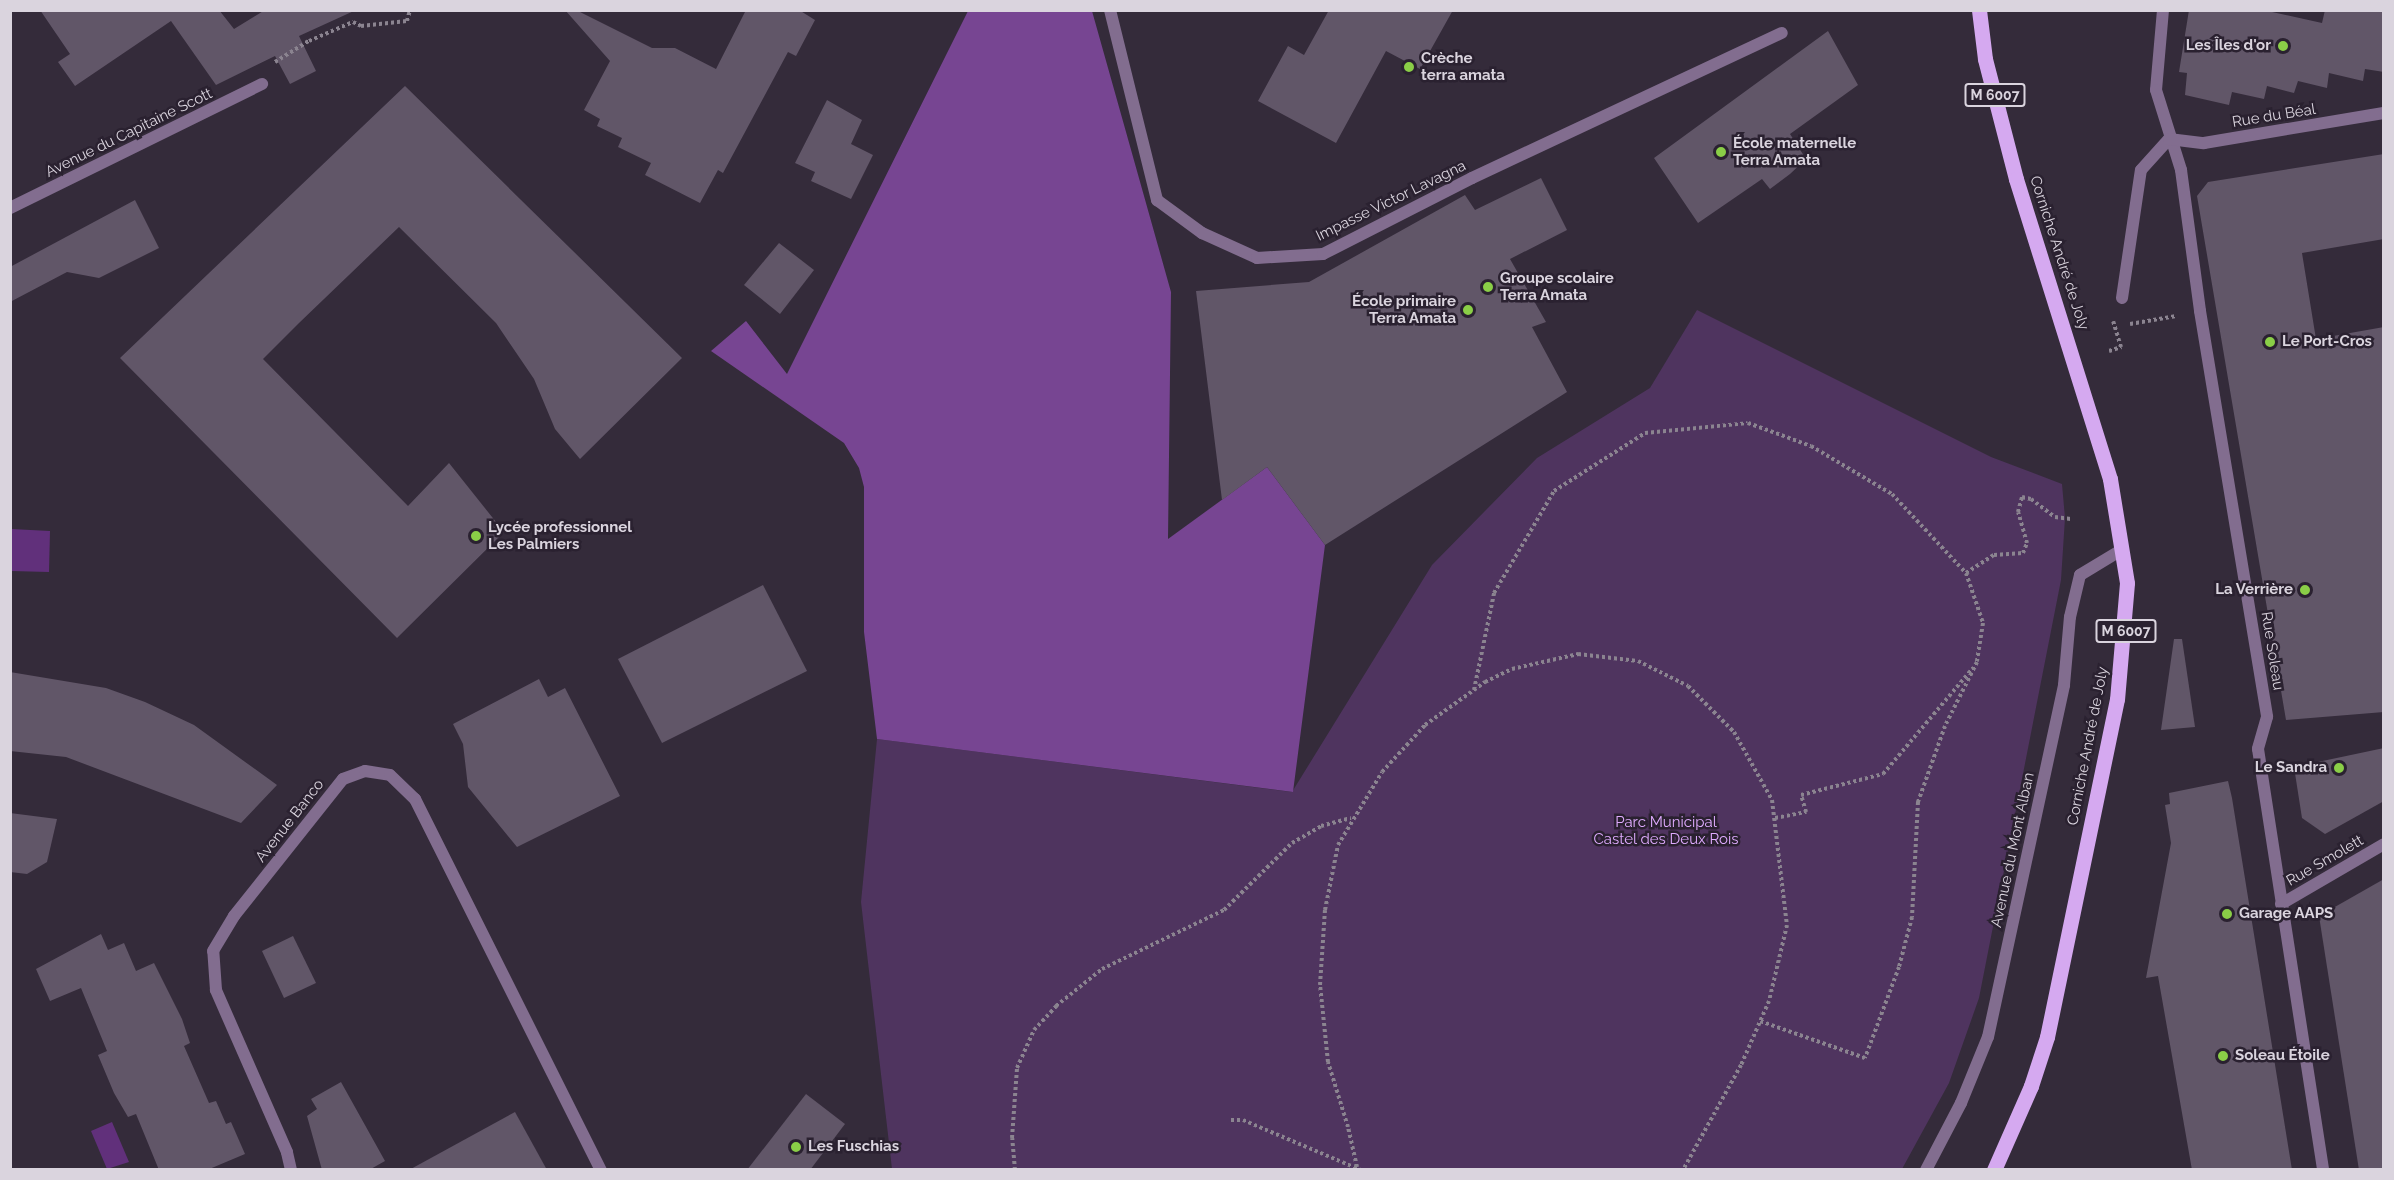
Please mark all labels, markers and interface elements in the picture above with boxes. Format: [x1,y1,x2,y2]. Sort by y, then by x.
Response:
place label: Les Îles d'or [2186,37,2271,55]
marker: Les Îles d'or [2276,39,2290,53]
place label: Crèche terra amata [1421,49,1505,84]
marker: Crèche terra amata [1402,60,1416,74]
road number: M 6007 [1964,84,2026,106]
street label: Avenue du Capitaine Scott [43,85,215,181]
street label: Rue du Béal [2231,101,2317,131]
place label: École maternelle Terra Amata [1733,134,1856,169]
marker: École maternelle Terra Amata [1714,145,1728,159]
street label: Impasse Victor Lavagna [1313,157,1469,245]
street label: Corniche André de Joly [2025,173,2093,333]
place label: Groupe scolaire Terra Amata [1500,269,1614,304]
marker: Groupe scolaire Terra Amata [1481,280,1495,294]
place label: École primaire Terra Amata [1352,292,1456,327]
marker: École primaire Terra Amata [1461,303,1475,317]
place label: Le Port-Cros [2282,333,2372,351]
marker: Le Port-Cros [2263,335,2277,349]
place label: Lycée professionnel Les Palmiers [488,518,632,553]
marker: Lycée professionnel Les Palmiers [469,529,483,543]
place label: La Verrière [2215,581,2293,599]
marker: La Verrière [2298,583,2312,597]
street label: Rue Soleau [2257,610,2287,692]
road number: M 6007 [2094,620,2158,642]
street label: Corniche André de Joly [2064,665,2112,827]
place label: Le Sandra [2255,759,2327,777]
marker: Le Sandra [2332,761,2346,775]
street label: Avenue du Mont Alban [1988,771,2038,929]
street label: Avenue Banco [252,776,328,866]
park label: Parc Municipal Castel des Deux Rois [1593,813,1739,848]
street label: Rue Smolett [2283,832,2367,890]
place label: Garage AAPS [2239,905,2334,923]
marker: Garage AAPS [2220,907,2234,921]
place label: Soleau Étoile [2235,1047,2330,1065]
marker: Soleau Étoile [2216,1049,2230,1063]
place label: Les Fuschias [808,1138,899,1156]
marker: Les Fuschias [789,1140,803,1154]

